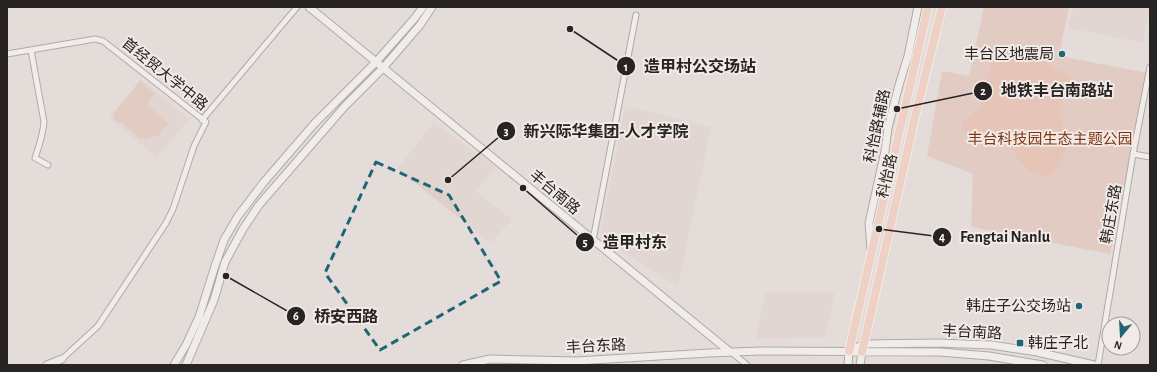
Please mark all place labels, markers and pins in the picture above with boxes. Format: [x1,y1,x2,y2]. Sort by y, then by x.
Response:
place label: 丰台区地震局 [964,46,1054,62]
marker: 丰台区地震局 [1057,49,1067,59]
callout: 造甲村公交场站 [616,52,764,80]
callout: 地铁丰台南路站 [973,77,1121,105]
callout: 新兴际华集团-人才学院 [496,117,697,145]
callout: Fengtai Nanlu [932,223,1059,251]
callout: 造甲村东 [575,228,675,256]
place label: 韩庄子公交场站 [966,297,1071,314]
marker: 韩庄子公交场站 [1074,301,1084,311]
callout: 桥安西路 [286,302,386,330]
place label: 韩庄子北 [1028,334,1088,351]
marker: 韩庄子北 [1015,338,1025,348]

